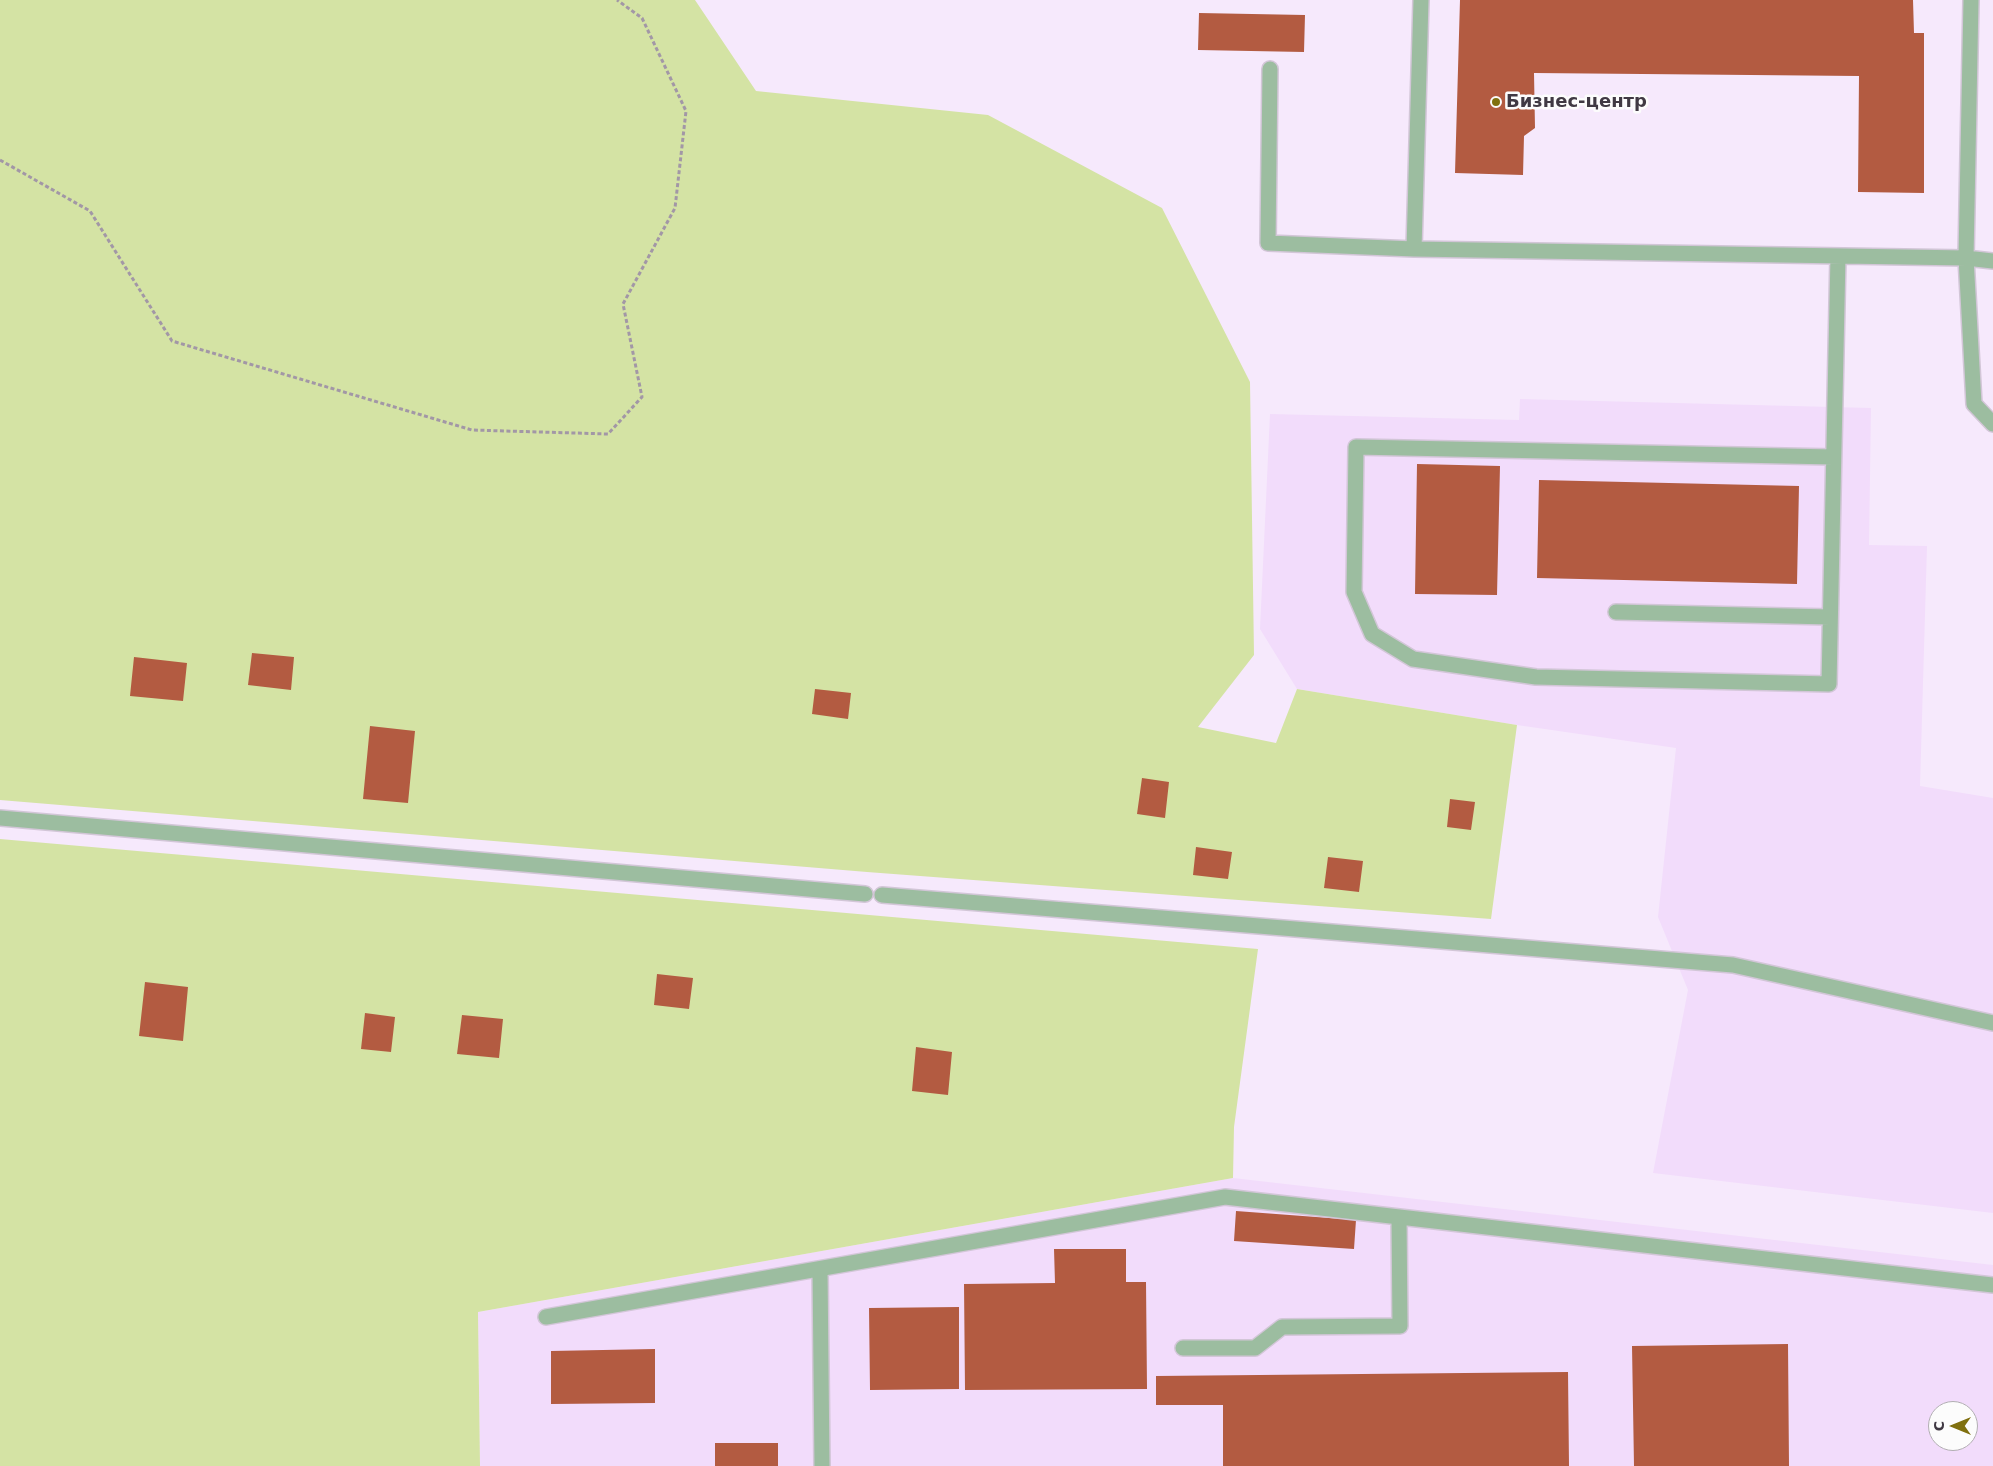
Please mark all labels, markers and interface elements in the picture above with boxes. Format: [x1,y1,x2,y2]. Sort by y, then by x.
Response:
place label: Бизнес-центр [1506,91,1647,113]
marker: Бизнес-центр [1490,96,1502,108]
north arrow [1928,1401,1978,1451]
text: С [1931,1421,1947,1431]

